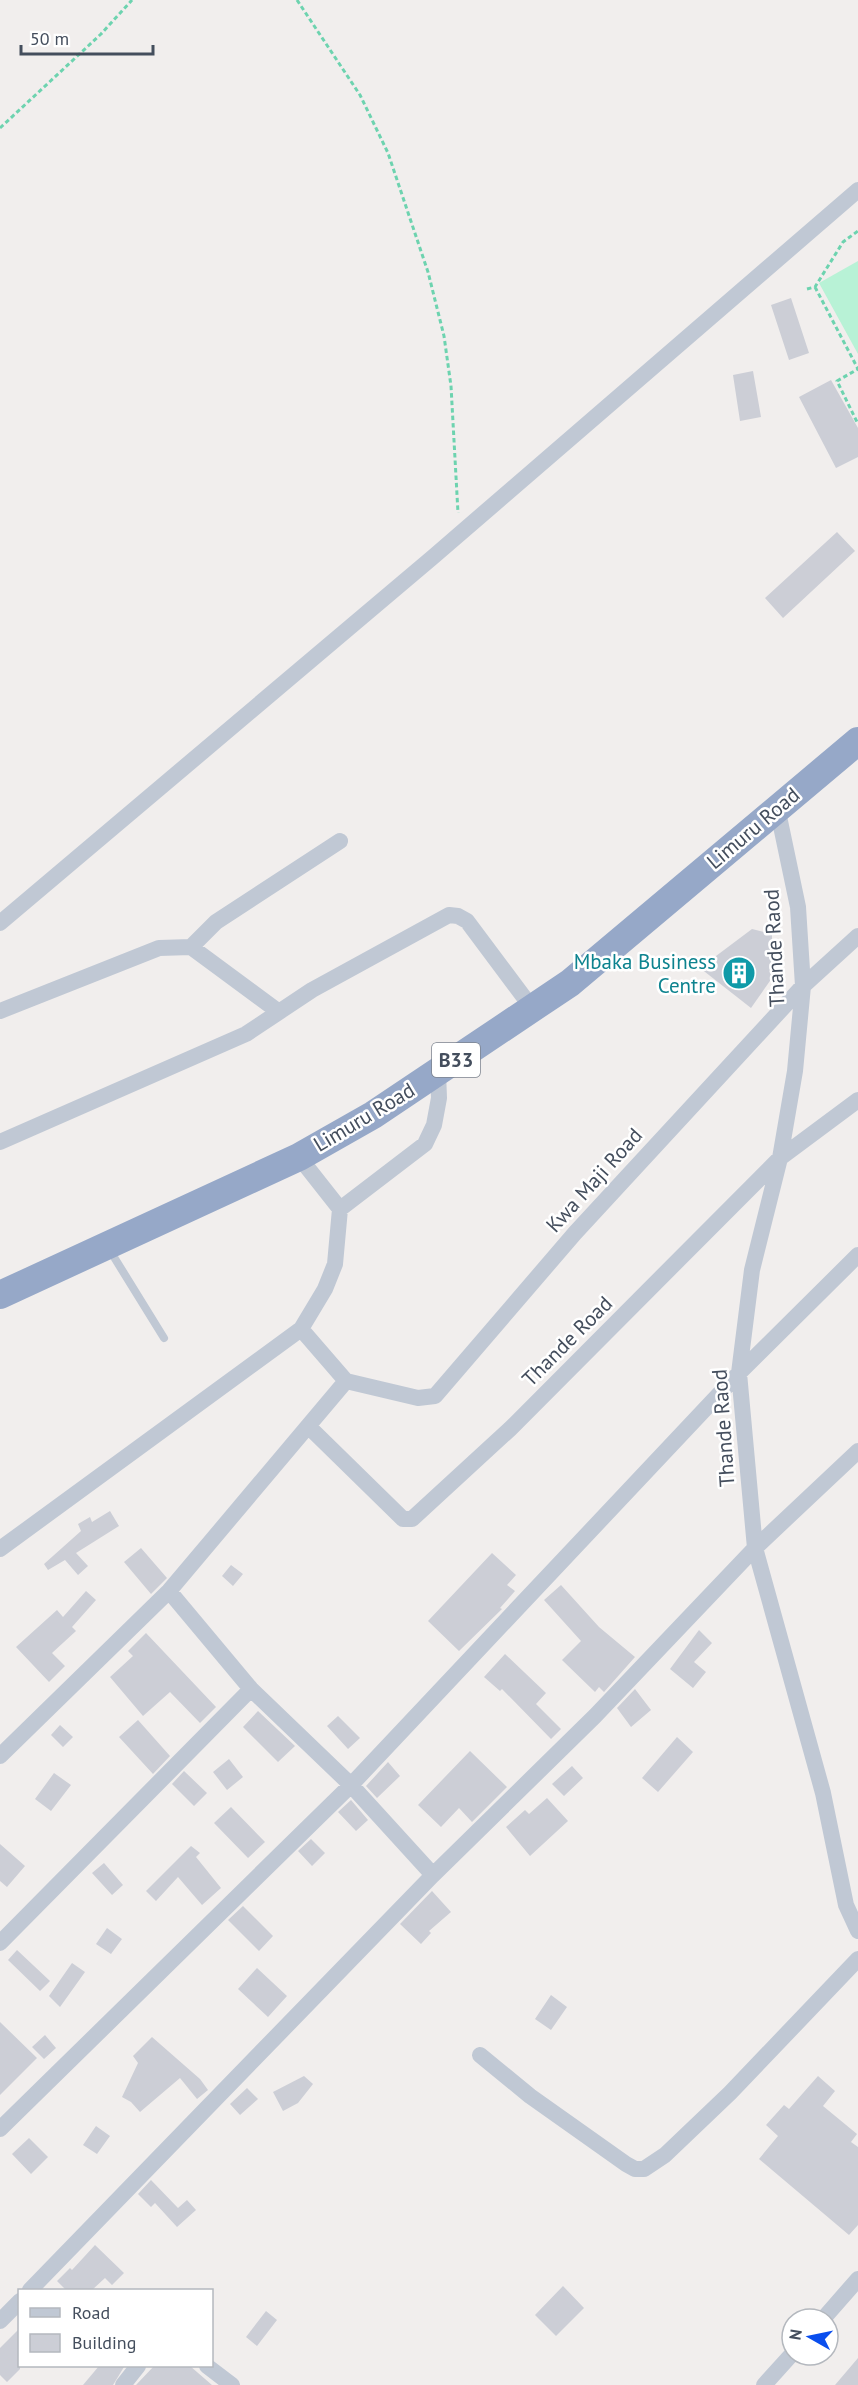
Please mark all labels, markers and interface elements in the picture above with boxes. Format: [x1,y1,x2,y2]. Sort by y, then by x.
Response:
scale bar [21,18,153,56]
text: 50 m [30,27,69,50]
street label: Limuru Road [701,781,805,875]
street label: Thande Raod [757,888,791,1008]
place label: Mbaka Business Centre [574,948,716,999]
building icon: Mbaka Business Centre [721,955,757,991]
road number: B33 [432,1043,480,1077]
street label: Limuru Road [308,1076,420,1158]
street label: Kwa Maji Road [540,1122,648,1238]
street label: Thande Road [516,1290,618,1392]
street label: Thande Raod [705,1368,741,1488]
legend [18,2289,213,2367]
text: Road [72,2301,110,2324]
north arrow [780,2307,840,2367]
text: N [784,2328,806,2341]
text: Building [72,2331,136,2354]

